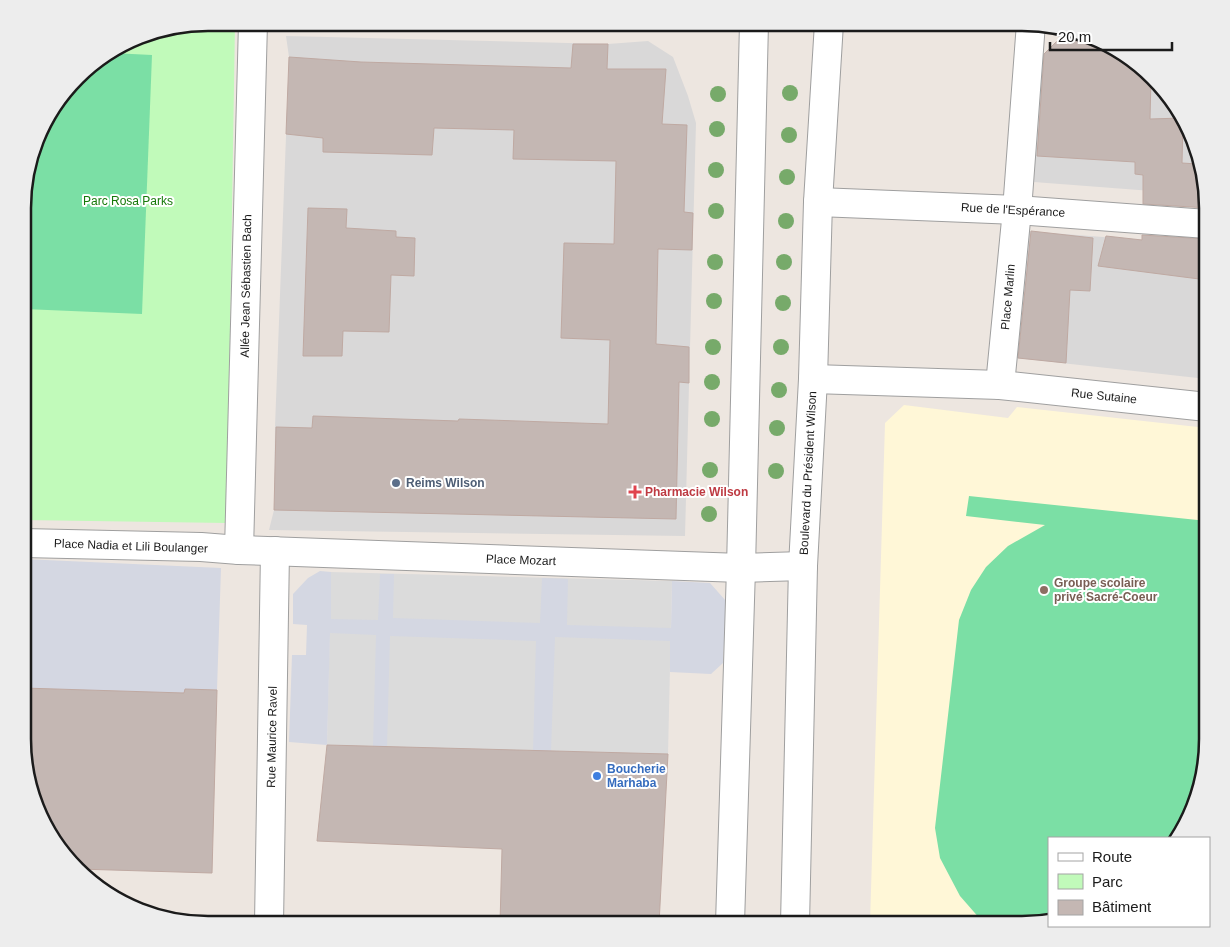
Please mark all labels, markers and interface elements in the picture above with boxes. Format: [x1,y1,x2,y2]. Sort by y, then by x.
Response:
scale bar [1050,20,1172,52]
text: 20 m [1058,28,1091,45]
park label: Parc Rosa Parks [83,194,173,208]
street label: Rue de l'Espérance [961,200,1066,220]
street label: Allée Jean Sébastien Bach [238,214,254,358]
street label: Place Marlin [998,263,1018,331]
street label: Rue Sutaine [1070,386,1138,406]
street label: Boulevard du Président Wilson [797,391,819,555]
place label: Reims Wilson [406,476,485,490]
marker: Reims Wilson [390,477,402,489]
place label: Pharmacie Wilson [645,485,748,499]
marker: Pharmacie Wilson [629,486,641,498]
street label: Place Nadia et Lili Boulanger [54,536,208,556]
street label: Place Mozart [486,552,557,568]
place label: Groupe scolaire privé Sacré-Coeur [1054,576,1158,604]
marker: Groupe scolaire privé Sacré-Coeur [1038,584,1050,596]
street label: Rue Maurice Ravel [264,686,280,788]
place label: Boucherie Marhaba [607,762,666,790]
marker: Boucherie Marhaba [591,770,603,782]
legend [1048,837,1210,927]
text: Route [1092,848,1132,865]
text: Parc [1092,873,1123,890]
text: Bâtiment [1092,898,1152,915]

